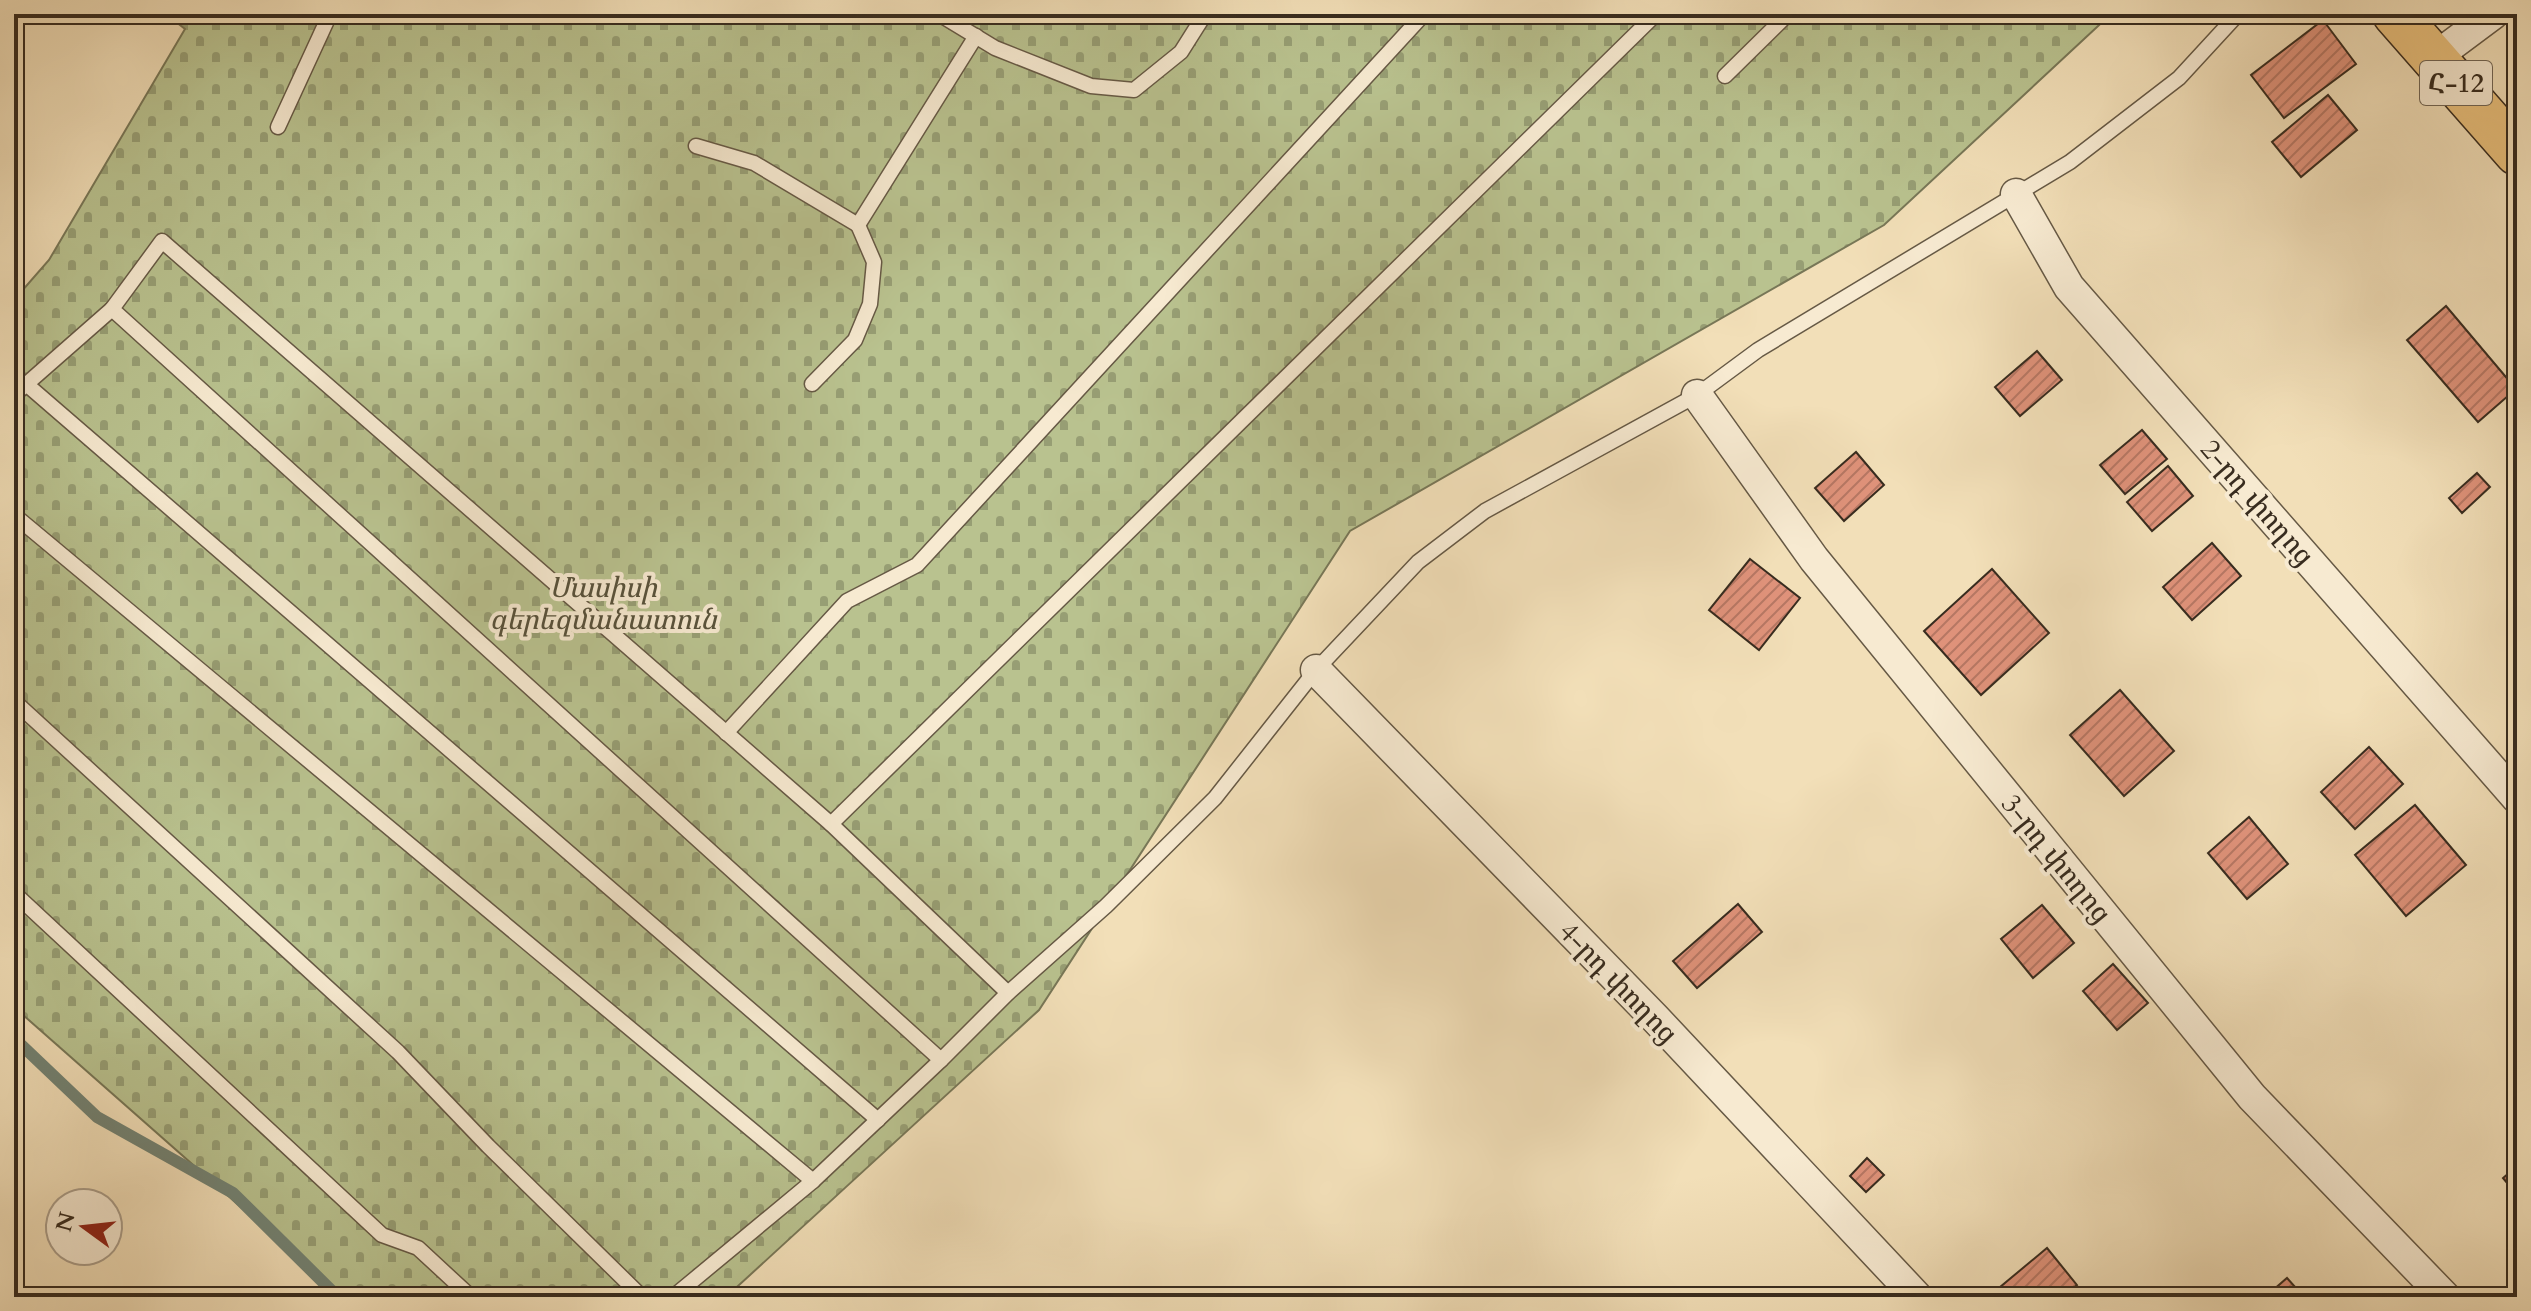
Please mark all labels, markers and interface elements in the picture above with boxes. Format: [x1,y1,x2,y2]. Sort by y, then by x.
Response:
road number: Հ-12 [2420,61,2492,105]
street label: 2-րդ փողոց [2192,431,2323,574]
park label: Մասիսի գերեզմանատուն [489,569,718,639]
street label: 3-րդ փողոց [1992,786,2120,931]
street label: 4-րդ փողոց [1550,913,1686,1052]
north arrow [44,1187,124,1267]
text: N [49,1209,83,1235]

